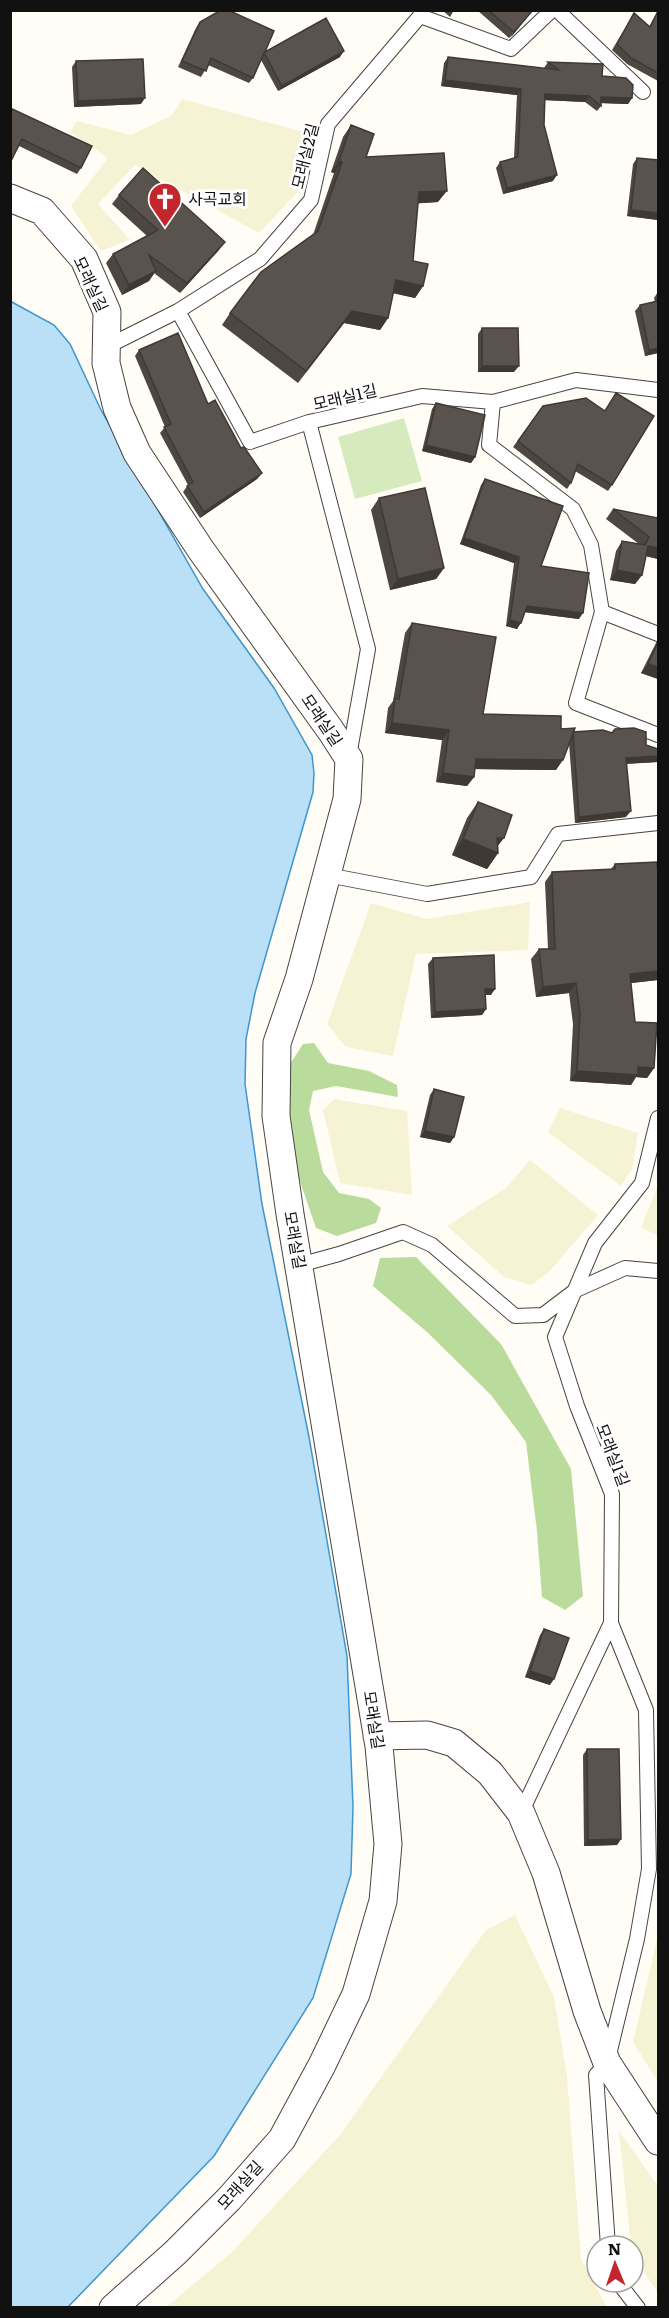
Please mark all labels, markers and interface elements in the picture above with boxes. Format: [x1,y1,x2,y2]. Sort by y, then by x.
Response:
street label: 모래실2길 [284,120,324,191]
church icon: 사곡교회 [147,181,183,228]
place label: 사곡교회 [188,186,247,210]
street label: 모래실길 [69,252,115,315]
street label: 모래실1길 [310,377,379,415]
street label: 모래실길 [296,688,349,751]
street label: 모래실길 [279,1209,313,1271]
street label: 모래실1길 [591,1420,637,1489]
street label: 모래실길 [359,1689,391,1751]
street label: 모래실길 [211,2154,268,2214]
north arrow [585,2234,645,2294]
text: N [607,2236,622,2260]

